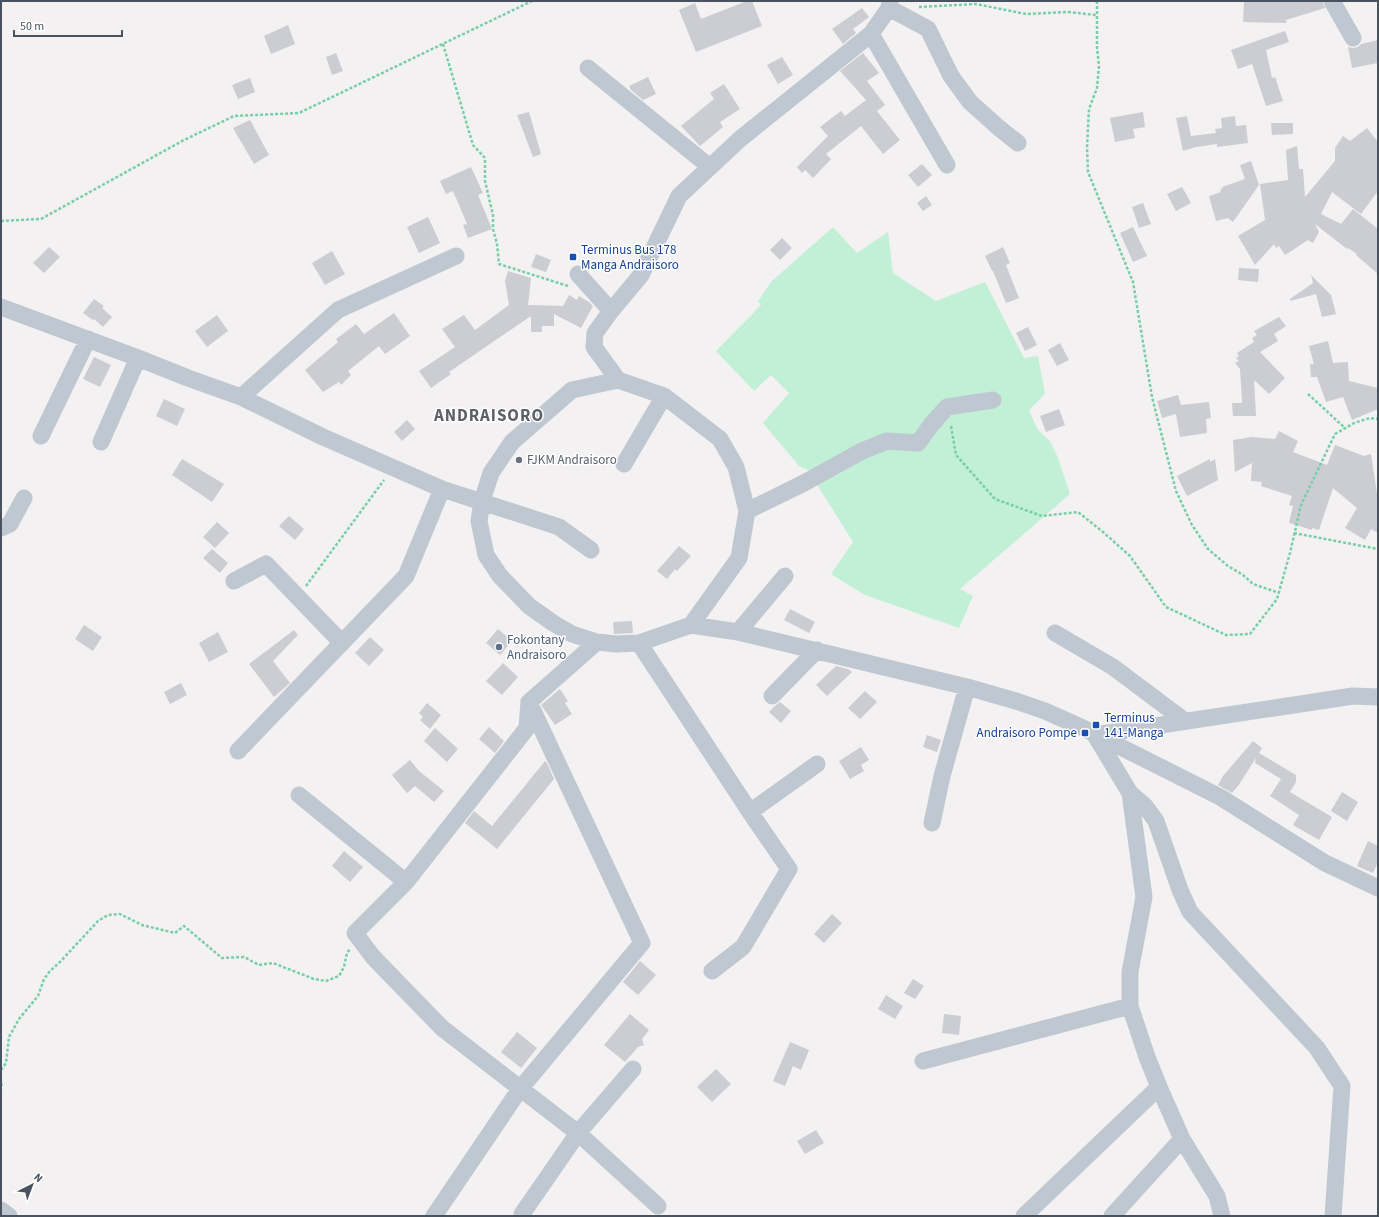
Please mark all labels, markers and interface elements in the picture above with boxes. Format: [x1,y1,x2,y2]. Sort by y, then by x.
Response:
scale bar [14,12,122,38]
text: 50 m [20,18,44,35]
place label: Terminus Bus 178 Manga Andraisoro [581,241,679,274]
marker: Terminus Bus 178 Manga Andraisoro [568,252,578,262]
district label: ANDRAISORO [433,404,544,428]
place label: FJKM Andraisoro [527,451,617,469]
marker: FJKM Andraisoro [514,455,524,465]
place label: Fokontany Andraisoro [507,631,566,664]
marker: Fokontany Andraisoro [494,642,504,652]
place label: Terminus 141-Manga [1104,709,1163,742]
marker: Terminus 141-Manga [1091,720,1101,730]
place label: Andraisoro Pompe [977,724,1077,742]
marker: Andraisoro Pompe [1080,728,1090,738]
north arrow [12,1165,52,1205]
text: N [31,1170,46,1186]

